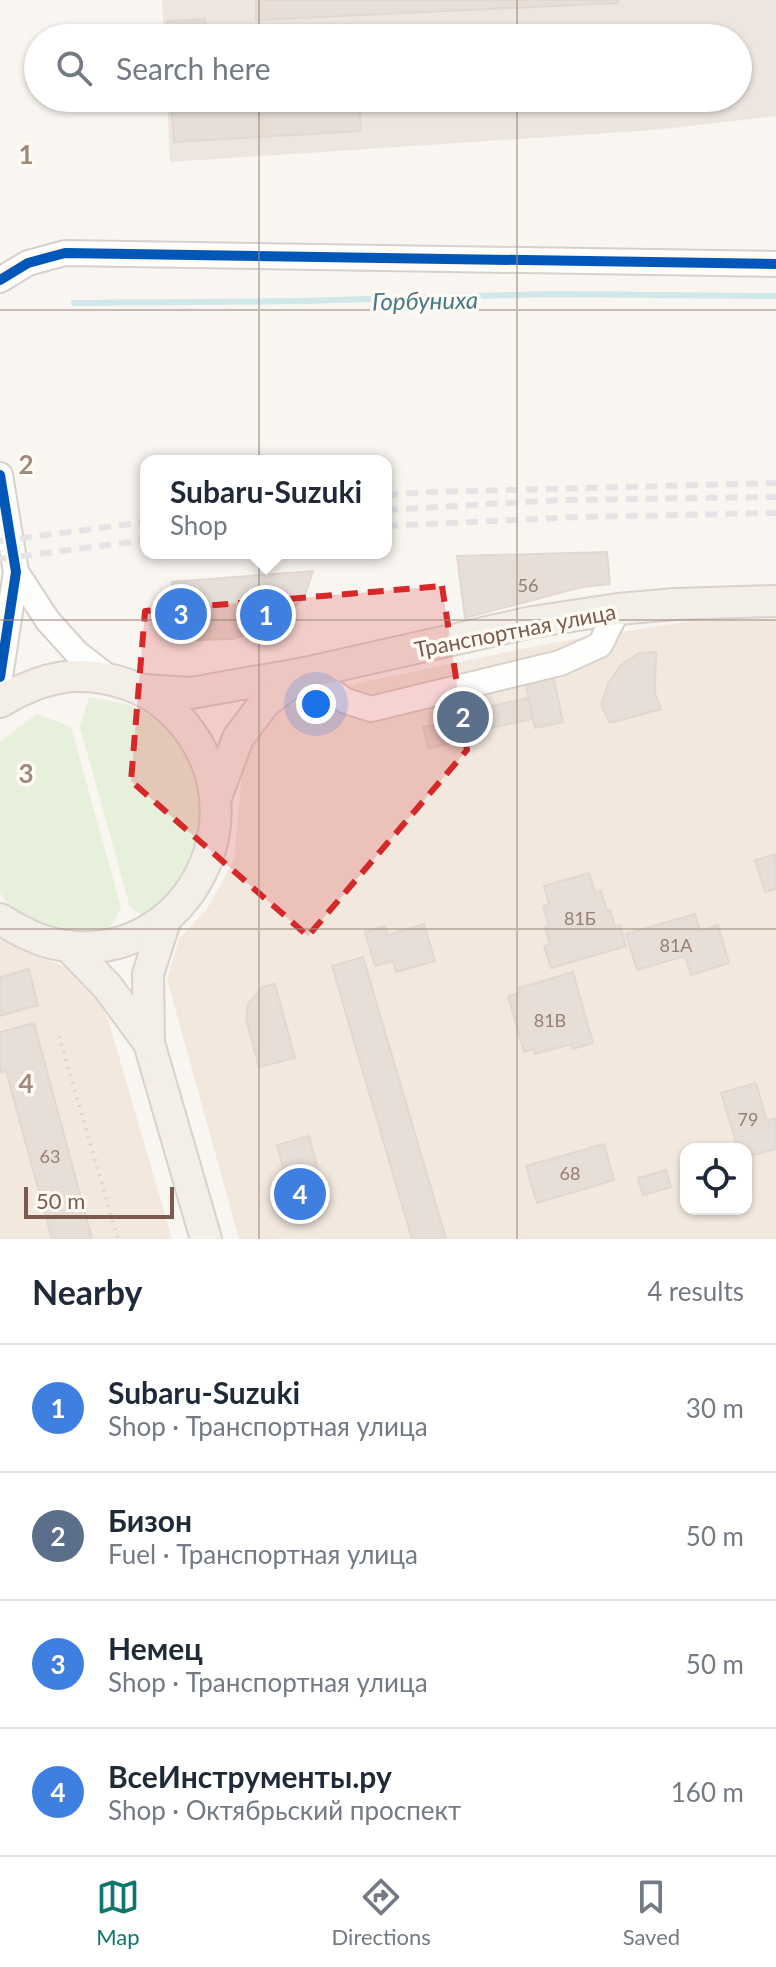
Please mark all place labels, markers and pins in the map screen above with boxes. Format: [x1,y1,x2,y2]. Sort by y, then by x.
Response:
pin: 3 [155,584,207,644]
pin: 1 [240,585,292,645]
pin: 2 [437,687,489,747]
pin: 4 [274,1164,326,1224]

